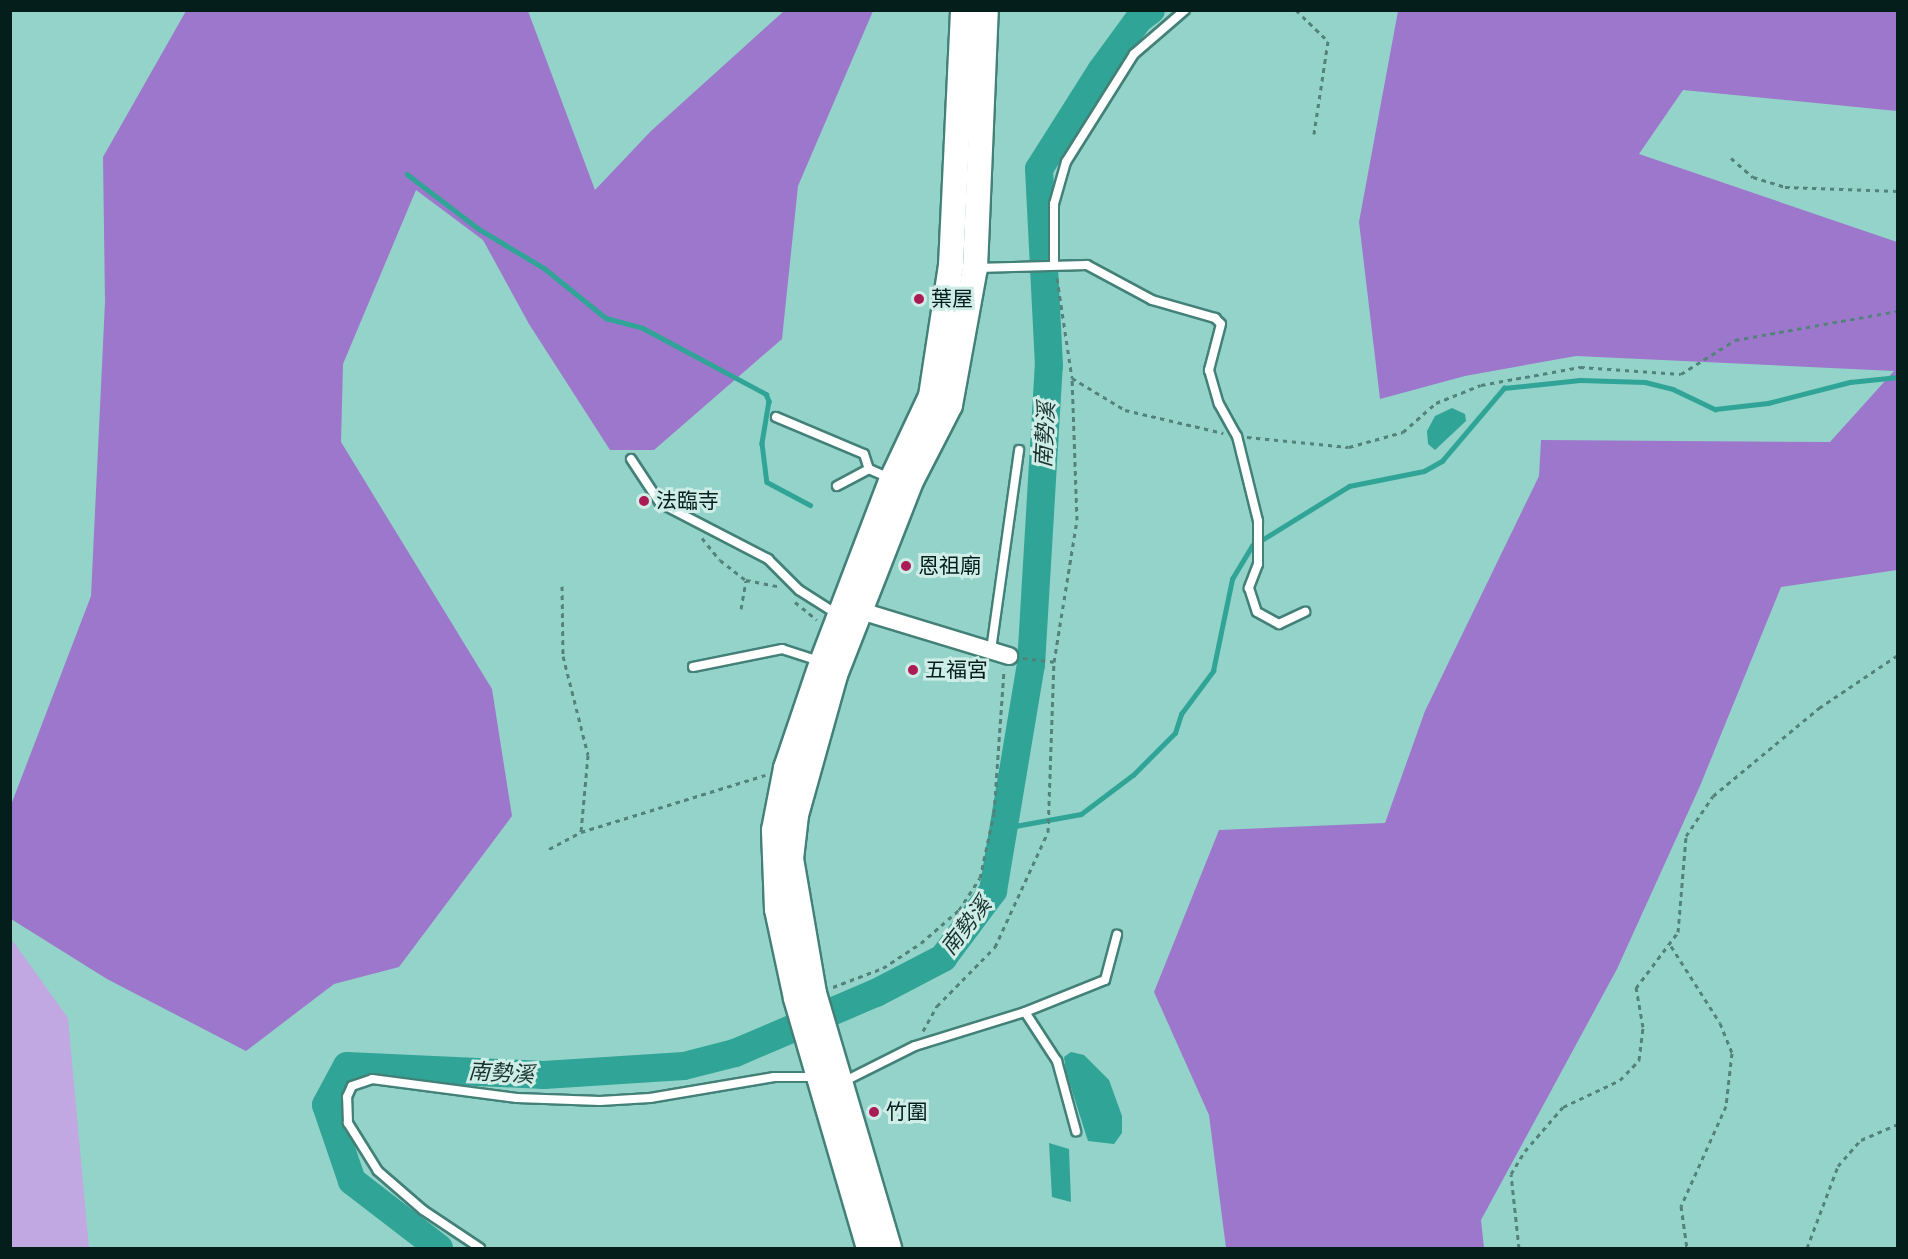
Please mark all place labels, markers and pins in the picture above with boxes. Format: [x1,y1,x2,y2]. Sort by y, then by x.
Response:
place label: 葉屋 [931,286,973,312]
marker: 葉屋 [912,292,926,306]
place label: 法臨寺 [656,488,719,514]
marker: 法臨寺 [637,494,651,508]
place label: 恩祖廟 [918,553,981,579]
marker: 恩祖廟 [899,559,913,573]
place label: 五福宮 [925,657,988,683]
marker: 五福宮 [906,663,920,677]
place label: 竹圍 [886,1099,928,1125]
marker: 竹圍 [867,1105,881,1119]

